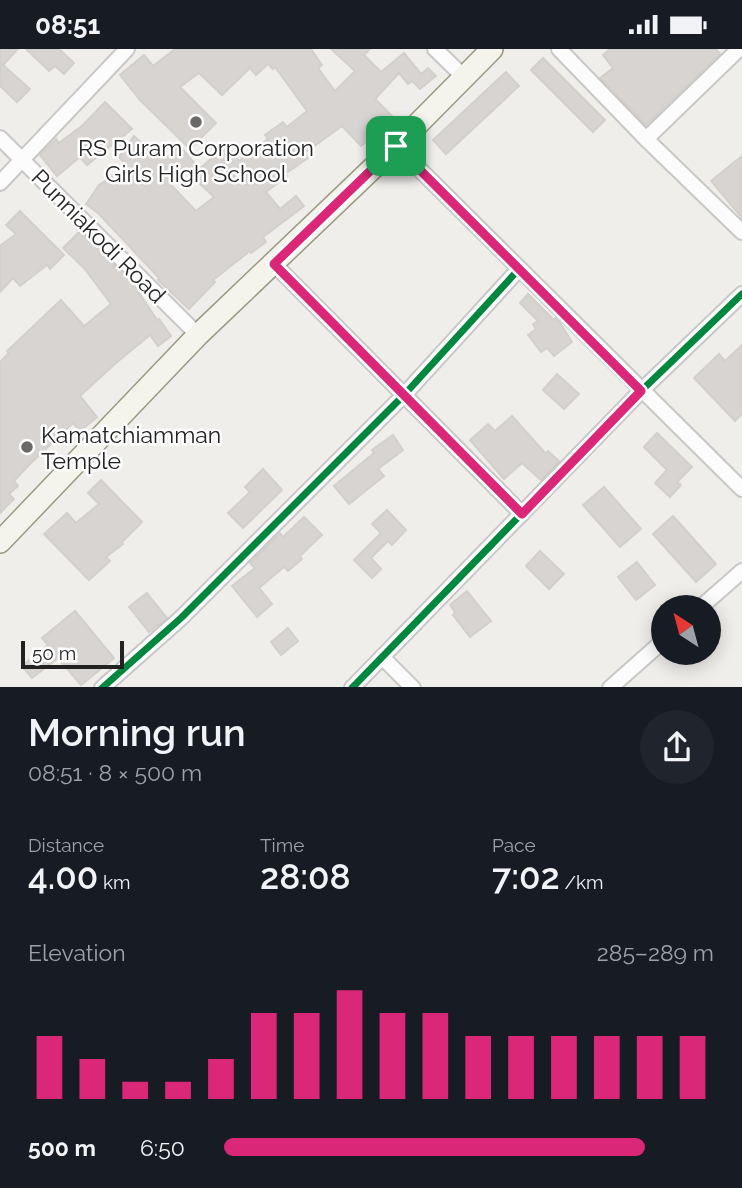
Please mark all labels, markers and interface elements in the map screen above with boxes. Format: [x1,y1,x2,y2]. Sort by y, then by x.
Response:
text: 08:51 [35,10,100,40]
marker: RS Puram Corporation Girls High School [188,114,204,130]
pin [366,116,426,176]
icon: arrive [377,127,415,165]
place label: RS Puram Corporation Girls High School [78,134,314,187]
street label: Punniakodi Road [27,164,171,308]
place label: Kamatchiamman Temple [41,421,221,474]
marker: Kamatchiamman Temple [19,439,35,455]
north arrow [651,595,721,665]
map controls [651,595,721,665]
scale bar [21,639,124,670]
text: 50 m [32,642,76,664]
text: Morning run [28,710,246,755]
button: share [640,710,714,784]
text: 08:51 · 8 × 500 m [28,759,202,786]
text: Distance [28,834,104,856]
text: Time [260,834,304,856]
text: Pace [492,834,536,856]
text: 4.00 [28,856,98,897]
text: 28:08 [260,856,351,897]
text: 7:02 [492,856,560,897]
text: km [98,871,131,893]
text: /km [560,871,604,893]
text: Elevation [28,939,126,966]
text: 285–289 m [597,939,714,966]
text: 500 m [28,1134,96,1161]
text: 6:50 [140,1134,185,1161]

